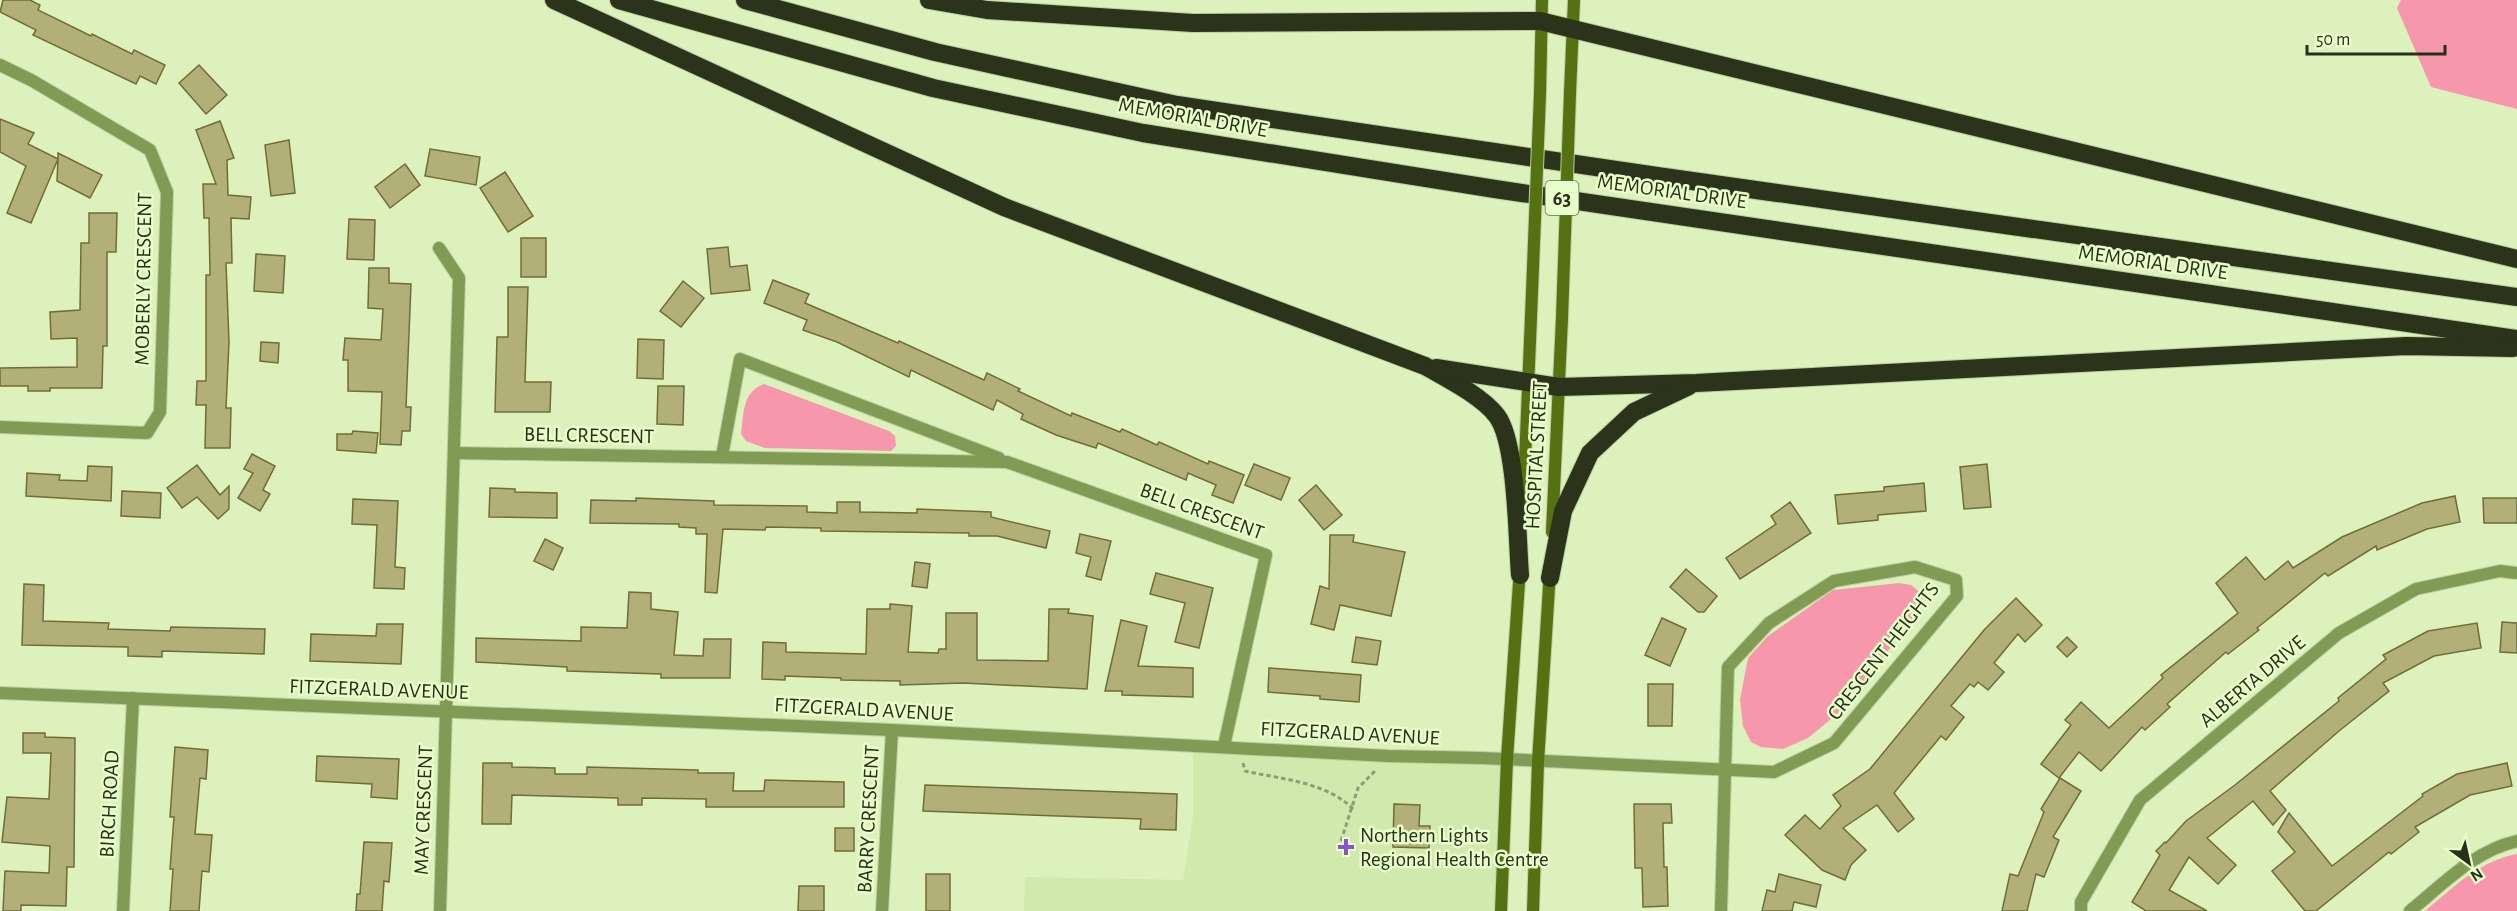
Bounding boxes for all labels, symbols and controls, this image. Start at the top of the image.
scale bar [2307,18,2445,56]
text: 50 m [2316,31,2350,49]
street label: MEMORIAL DRIVE [1117,94,1269,141]
street label: MEMORIAL DRIVE [1596,171,1748,212]
road number: 63 [1546,181,1578,215]
street label: MOBERLY CRESCENT [131,192,156,366]
street label: MEMORIAL DRIVE [2077,242,2229,283]
street label: HOSPITAL STREET [1522,380,1551,530]
street label: BELL CRESCENT [524,424,654,447]
street label: BELL CRESCENT [1137,479,1267,544]
street label: CRESCENT HEIGHTS [1823,579,1943,724]
street label: ALBERTA DRIVE [2196,631,2309,731]
street label: FITZGERALD AVENUE [289,676,469,703]
street label: FITZGERALD AVENUE [774,694,954,725]
street label: FITZGERALD AVENUE [1260,718,1440,749]
street label: BARRY CRESCENT [854,744,883,894]
street label: MAY CRESCENT [411,745,436,875]
street label: BIRCH ROAD [96,750,123,858]
place label: Northern Lights Regional Health Centre [1360,825,1549,870]
north arrow [2439,833,2499,893]
marker: Northern Lights Regional Health Centre [1337,838,1355,856]
text: N [2468,865,2486,884]

